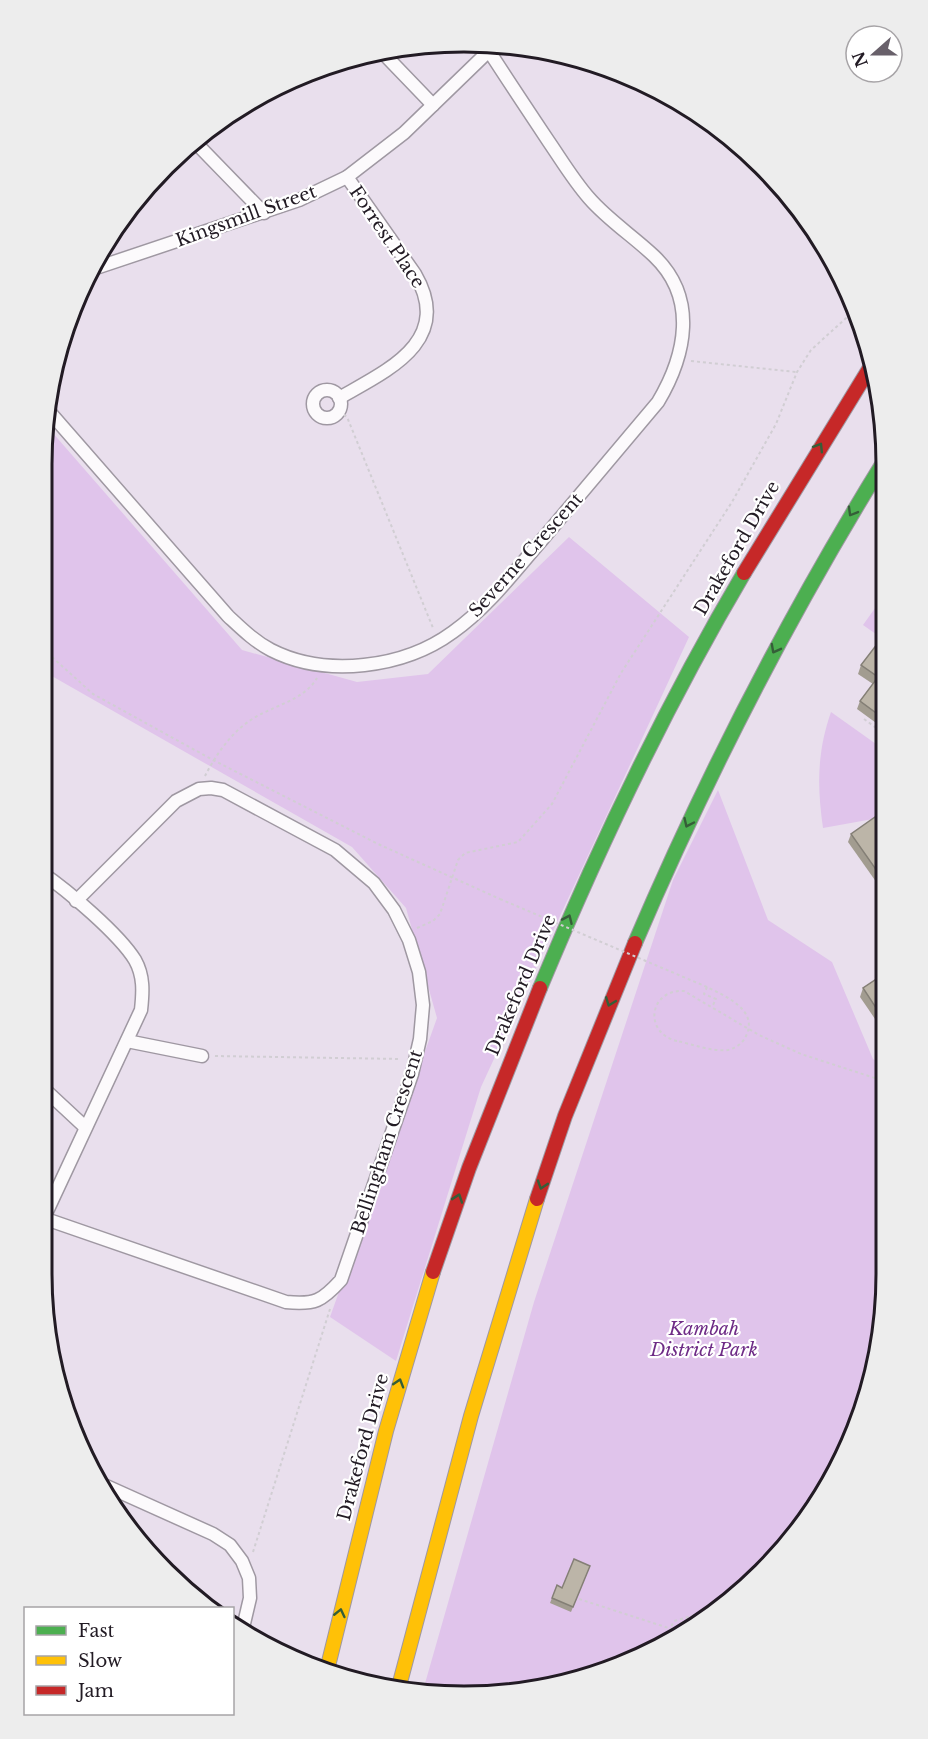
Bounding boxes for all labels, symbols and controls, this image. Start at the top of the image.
north arrow [844,24,904,84]
text: N [848,49,872,70]
street label: Kingsmill Street [173,180,319,252]
street label: Forrest Place [345,182,429,292]
one-way arrow [812,443,824,453]
street label: Drakeford Drive [690,477,784,619]
street label: Severne Crescent [464,488,588,622]
one-way arrow [848,506,859,516]
one-way arrow [771,643,782,653]
one-way arrow [683,817,695,828]
street label: Drakeford Drive [481,911,561,1059]
one-way arrow [561,914,573,925]
one-way arrow [605,996,618,1007]
street label: Bellingham Crescent [347,1047,427,1237]
one-way arrow [536,1179,549,1190]
one-way arrow [450,1193,463,1204]
park label: Kambah District Park [649,1318,758,1361]
street label: Drakeford Drive [333,1371,393,1523]
one-way arrow [392,1378,404,1389]
legend [24,1607,234,1715]
one-way arrow [333,1608,346,1618]
text: Fast [78,1620,115,1642]
text: Slow [78,1650,123,1672]
text: Jam [76,1680,114,1702]

